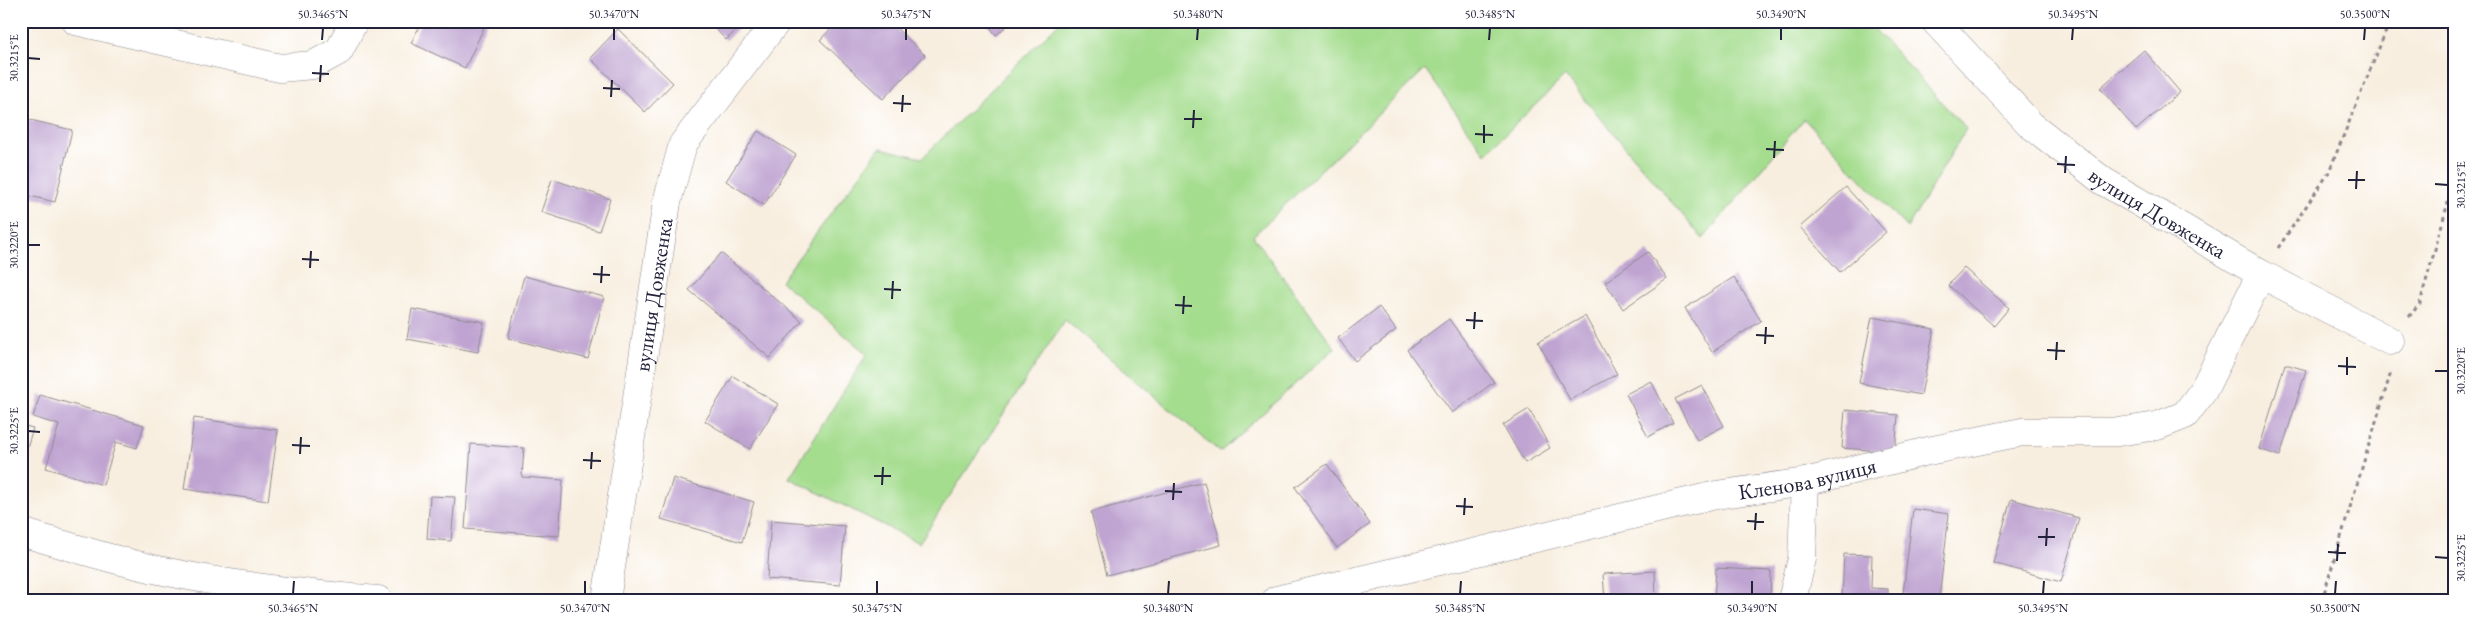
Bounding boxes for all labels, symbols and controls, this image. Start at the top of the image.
text: 50.3465°N [298,6,349,22]
text: 50.3470°N [589,6,640,22]
text: 50.3475°N [881,6,932,22]
text: 50.3480°N [1173,6,1224,22]
text: 50.3485°N [1465,6,1516,22]
text: 50.3490°N [1756,6,1807,22]
text: 50.3495°N [2048,6,2099,22]
text: 50.3500°N [2340,6,2391,22]
text: 30.3215°E [6,34,22,82]
street label: вулиця Довженка [2083,161,2232,265]
text: 30.3215°E [2453,161,2469,209]
street label: вулиця Довженка [627,215,679,373]
text: 30.3220°E [6,221,22,269]
text: 30.3220°E [2453,347,2469,395]
text: 30.3225°E [6,407,22,455]
street label: Кленова вулиця [1736,450,1879,506]
text: 30.3225°E [2453,534,2469,582]
text: 50.3465°N [268,600,319,616]
text: 50.3470°N [560,600,611,616]
text: 50.3475°N [852,600,903,616]
text: 50.3480°N [1143,600,1194,616]
text: 50.3485°N [1435,600,1486,616]
text: 50.3490°N [1727,600,1778,616]
text: 50.3495°N [2018,600,2069,616]
text: 50.3500°N [2310,600,2361,616]

